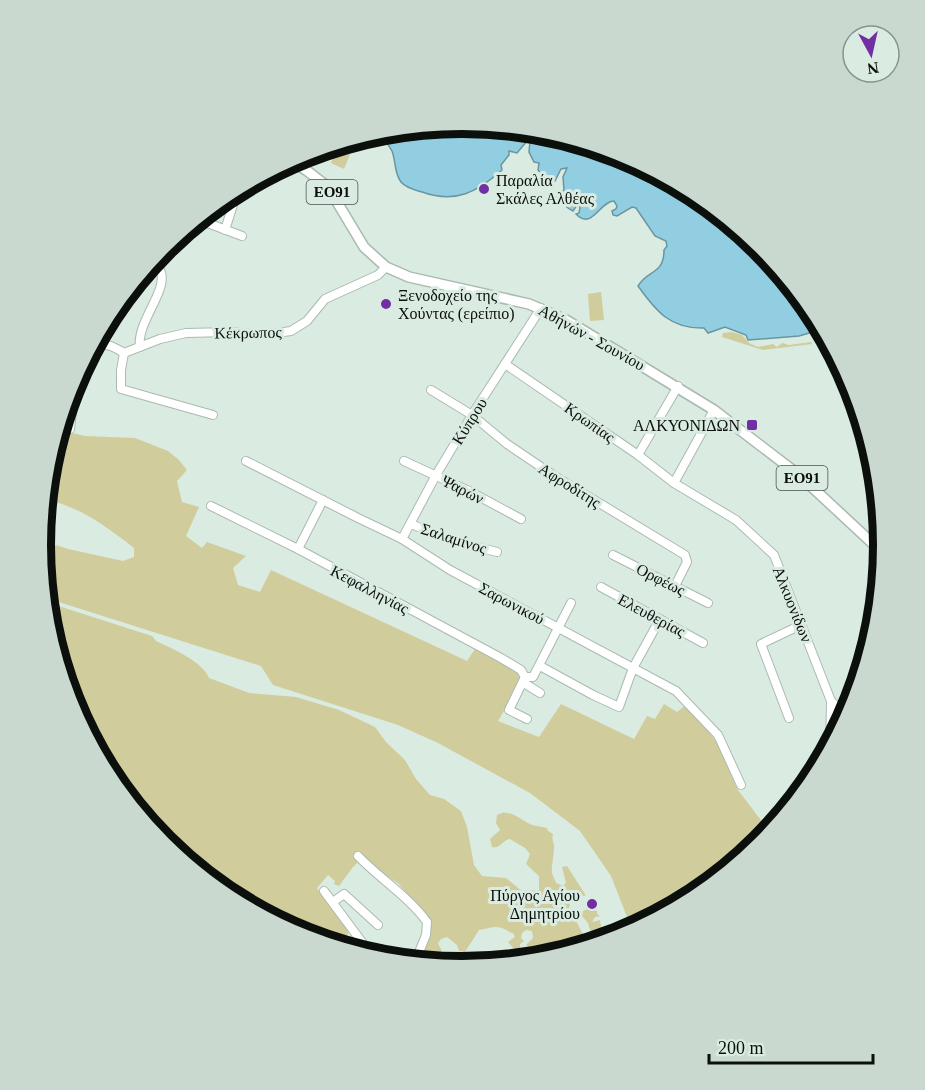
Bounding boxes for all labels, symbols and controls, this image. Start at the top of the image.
north arrow [841,24,901,84]
text: N [866,59,880,78]
place label: Παραλία Σκάλες Αλθέας [496,172,595,207]
road number: ΕΟ91 [306,180,358,204]
marker: Παραλία Σκάλες Αλθέας [477,182,491,196]
place label: Ξενοδοχείο της Χούντας (ερείπιο) [398,287,515,323]
marker: Ξενοδοχείο της Χούντας (ερείπιο) [379,297,393,311]
street label: Αθήνών - Σουνίου [535,301,648,375]
street label: Κέκρωπος [214,323,282,343]
street label: Κύπρου [449,395,491,448]
street label: Κρωπίας [561,399,619,447]
place label: ΑΛΚΥΟΝΙΔΩΝ [633,417,740,434]
marker: ΑΛΚΥΟΝΙΔΩΝ [745,418,759,432]
street label: Αφροδίτης [535,460,604,512]
road number: ΕΟ91 [776,466,828,490]
street label: Ψαρών [438,472,487,508]
street label: Σαλαμίνος [418,520,490,558]
street label: Ορφέως [633,560,689,600]
street label: Κεφαλληνίας [327,562,412,618]
street label: Αλκυονίδων [770,564,815,644]
street label: Σαρωνικού [476,579,547,629]
street label: Ελευθερίας [615,591,689,641]
place label: Πύργος Αγίου Δημητρίου [490,887,580,923]
marker: Πύργος Αγίου Δημητρίου [585,897,599,911]
scale bar [709,1027,872,1065]
text: 200 m [718,1038,764,1058]

